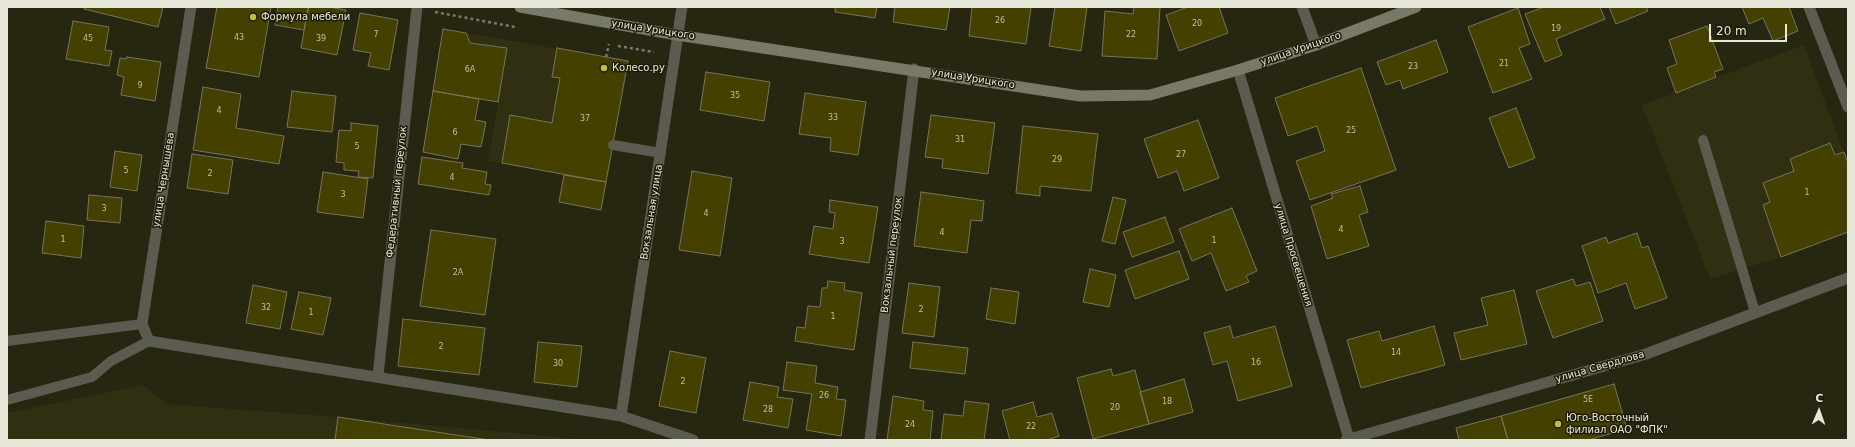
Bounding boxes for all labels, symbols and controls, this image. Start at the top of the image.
place label: Формула мебели [261,11,350,23]
marker: Формула мебели [248,12,258,22]
house number: 26 [995,16,1005,26]
scale bar [1711,16,1789,42]
street label: улица Урицкого [610,17,696,43]
house number: 20 [1192,19,1202,29]
house number: 19 [1551,24,1561,34]
text: 20 m [1716,24,1747,38]
house number: 7 [373,30,379,40]
house number: 22 [1126,30,1136,40]
street label: улица Урицкого [1259,30,1343,68]
house number: 43 [234,33,244,43]
house number: 45 [83,34,93,44]
house number: 39 [316,34,326,44]
house number: 21 [1499,59,1509,69]
place label: Колесо.ру [612,62,665,74]
house number: 23 [1408,62,1418,72]
marker: Колесо.ру [599,63,609,73]
house number: 6А [465,65,475,75]
street label: улица Урицкого [930,66,1016,92]
house number: 9 [137,81,143,91]
house number: 35 [730,91,740,101]
house number: 4 [216,106,222,116]
house number: 33 [828,113,838,123]
house number: 37 [580,114,590,124]
street label: Федеративный переулок [384,126,410,258]
house number: 25 [1346,126,1356,136]
house number: 6 [452,128,458,138]
street label: улица Чернышёва [151,132,177,228]
house number: 31 [955,135,965,145]
house number: 5 [354,142,360,152]
house number: 27 [1176,150,1186,160]
house number: 29 [1052,155,1062,165]
street label: Вокзальная улица [639,163,665,261]
house number: 5 [123,166,129,176]
house number: 2 [207,169,213,179]
house number: 4 [449,173,455,183]
house number: 1 [1804,188,1810,198]
house number: 3 [340,190,346,200]
street label: Вокзальный переулок [879,196,905,314]
street label: улица Просвещения [1272,202,1314,308]
house number: 3 [101,204,107,214]
house number: 4 [703,209,709,219]
house number: 4 [1338,225,1344,235]
house number: 4 [939,228,945,238]
house number: 1 [60,235,66,245]
house number: 1 [1211,236,1217,246]
house number: 3 [839,237,845,247]
house number: 2А [453,268,463,278]
house number: 32 [261,303,271,313]
house number: 2 [918,305,924,315]
house number: 1 [308,308,314,318]
house number: 1 [830,312,836,322]
house number: 2 [438,342,444,352]
house number: 14 [1391,348,1401,358]
street label: улица Свердлова [1554,349,1646,385]
house number: 16 [1251,358,1261,368]
house number: 30 [553,359,563,369]
house number: 2 [680,377,686,387]
house number: 26 [819,391,829,401]
north arrow [1799,391,1839,431]
text: С [1815,392,1824,405]
house number: 5Е [1583,395,1593,405]
house number: 18 [1162,397,1172,407]
house number: 20 [1110,403,1120,413]
house number: 28 [763,405,773,415]
place label: Юго-Восточный филиал ОАО "ФПК" [1566,412,1668,436]
marker: Юго-Восточный филиал ОАО "ФПК" [1553,419,1563,429]
house number: 24 [905,420,915,430]
house number: 22 [1026,422,1036,432]

